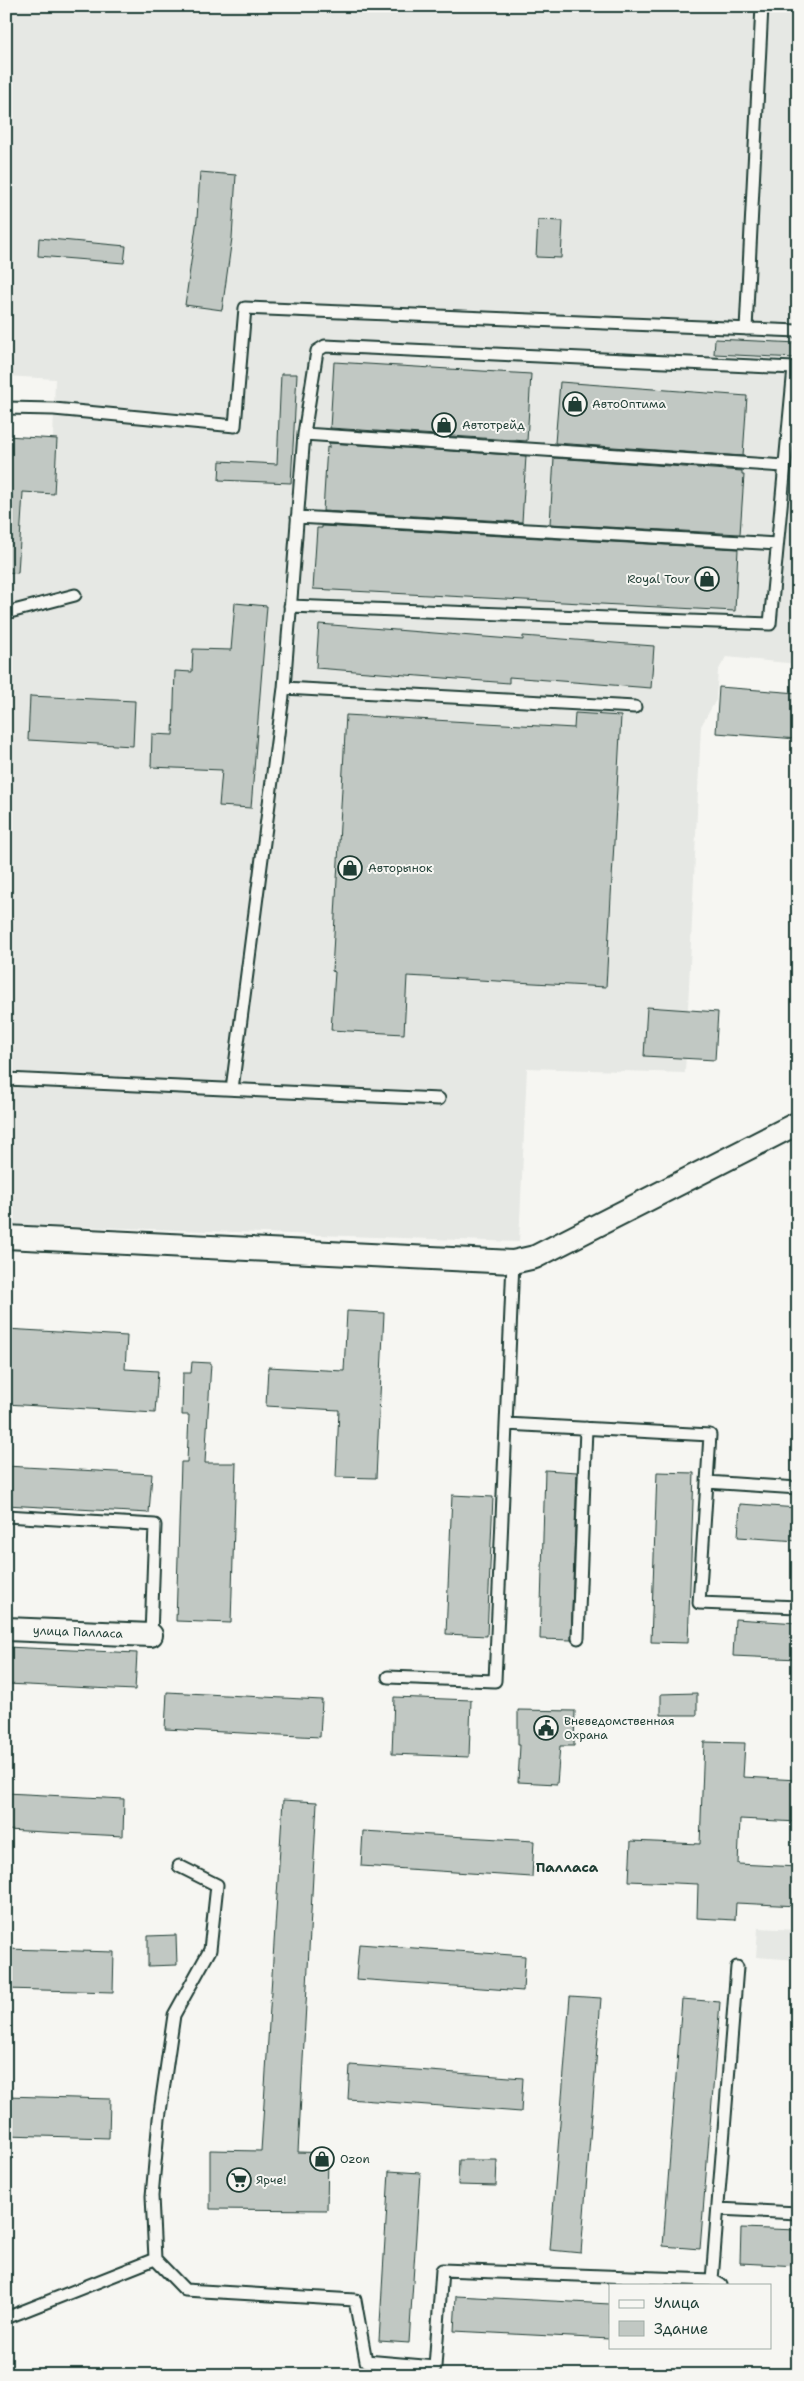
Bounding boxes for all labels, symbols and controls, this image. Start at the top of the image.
shop icon: АвтоОптима [562,391,588,417]
place label: АвтоОптима [592,396,667,412]
shop icon: Автотрейд [431,412,457,438]
place label: Автотрейд [462,417,525,433]
shop icon: Royal Tour [694,566,720,592]
place label: Royal Tour [627,571,690,587]
shop icon: Авторынок [337,855,363,881]
place label: Авторынок [368,860,433,876]
street label: улица Палласа [33,1622,124,1642]
place label: Вневедомственная Охрана [564,1713,675,1743]
public building icon: Вневедомственная Охрана [533,1715,559,1741]
district label: Палласа [536,1858,599,1876]
shop icon: Ozon [309,2146,335,2172]
place label: Ozon [340,2151,370,2167]
supermarket icon: Ярче! [226,2167,252,2193]
place label: Ярче! [256,2172,286,2188]
legend [609,2284,772,2348]
text: Улица [654,2293,700,2313]
text: Здание [654,2319,708,2339]

